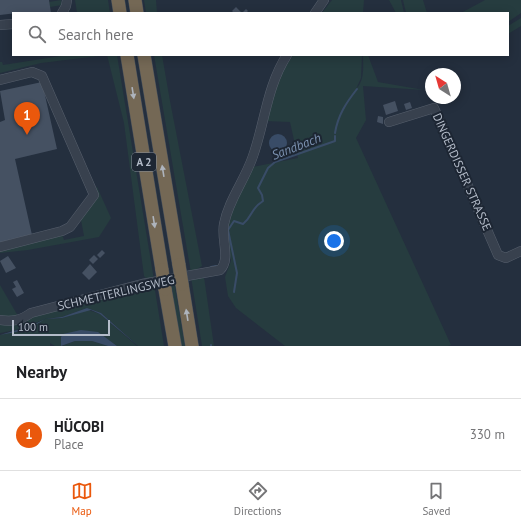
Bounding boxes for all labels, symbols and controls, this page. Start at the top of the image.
search box [12,12,509,56]
icon: search [26,23,48,45]
text: Search here [58,25,134,44]
north arrow [425,68,461,104]
one-way arrow [130,87,136,100]
pin: 1 [14,102,40,135]
street label: DINGERDISSER STRASSE [430,111,495,233]
water label: Sandbach [269,129,323,164]
road number: A 2 [132,153,156,171]
one-way arrow [160,165,166,177]
one-way arrow [151,216,157,228]
your location [324,231,344,251]
street label: SCHMETTERLINGSWEG [56,272,176,313]
one-way arrow [184,309,190,321]
scale bar [12,318,110,337]
text: 100 m [18,320,48,334]
text: Nearby [16,361,67,383]
text: HÜCOBI [54,417,104,436]
text: 1 [25,426,33,443]
text: 330 m [470,426,505,443]
text: Place [54,436,84,453]
tab: Map [71,480,93,518]
tab: Directions [234,480,281,518]
tab: Saved [422,480,450,518]

